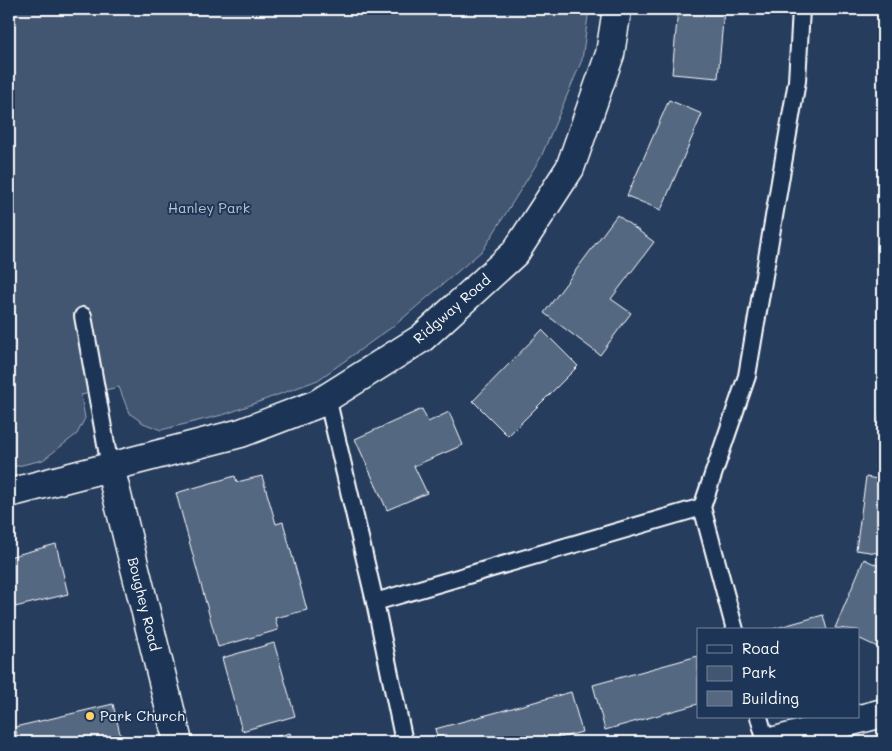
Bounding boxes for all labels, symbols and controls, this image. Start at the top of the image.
park label: Hanley Park [168,198,250,217]
street label: Ridgway Road [409,270,494,347]
street label: Boughey Road [124,555,165,653]
legend [697,628,860,718]
text: Road [742,638,779,658]
text: Park [742,662,776,682]
text: Building [742,688,799,708]
place label: Park Church [100,706,185,725]
marker: Park Church [84,710,96,722]

